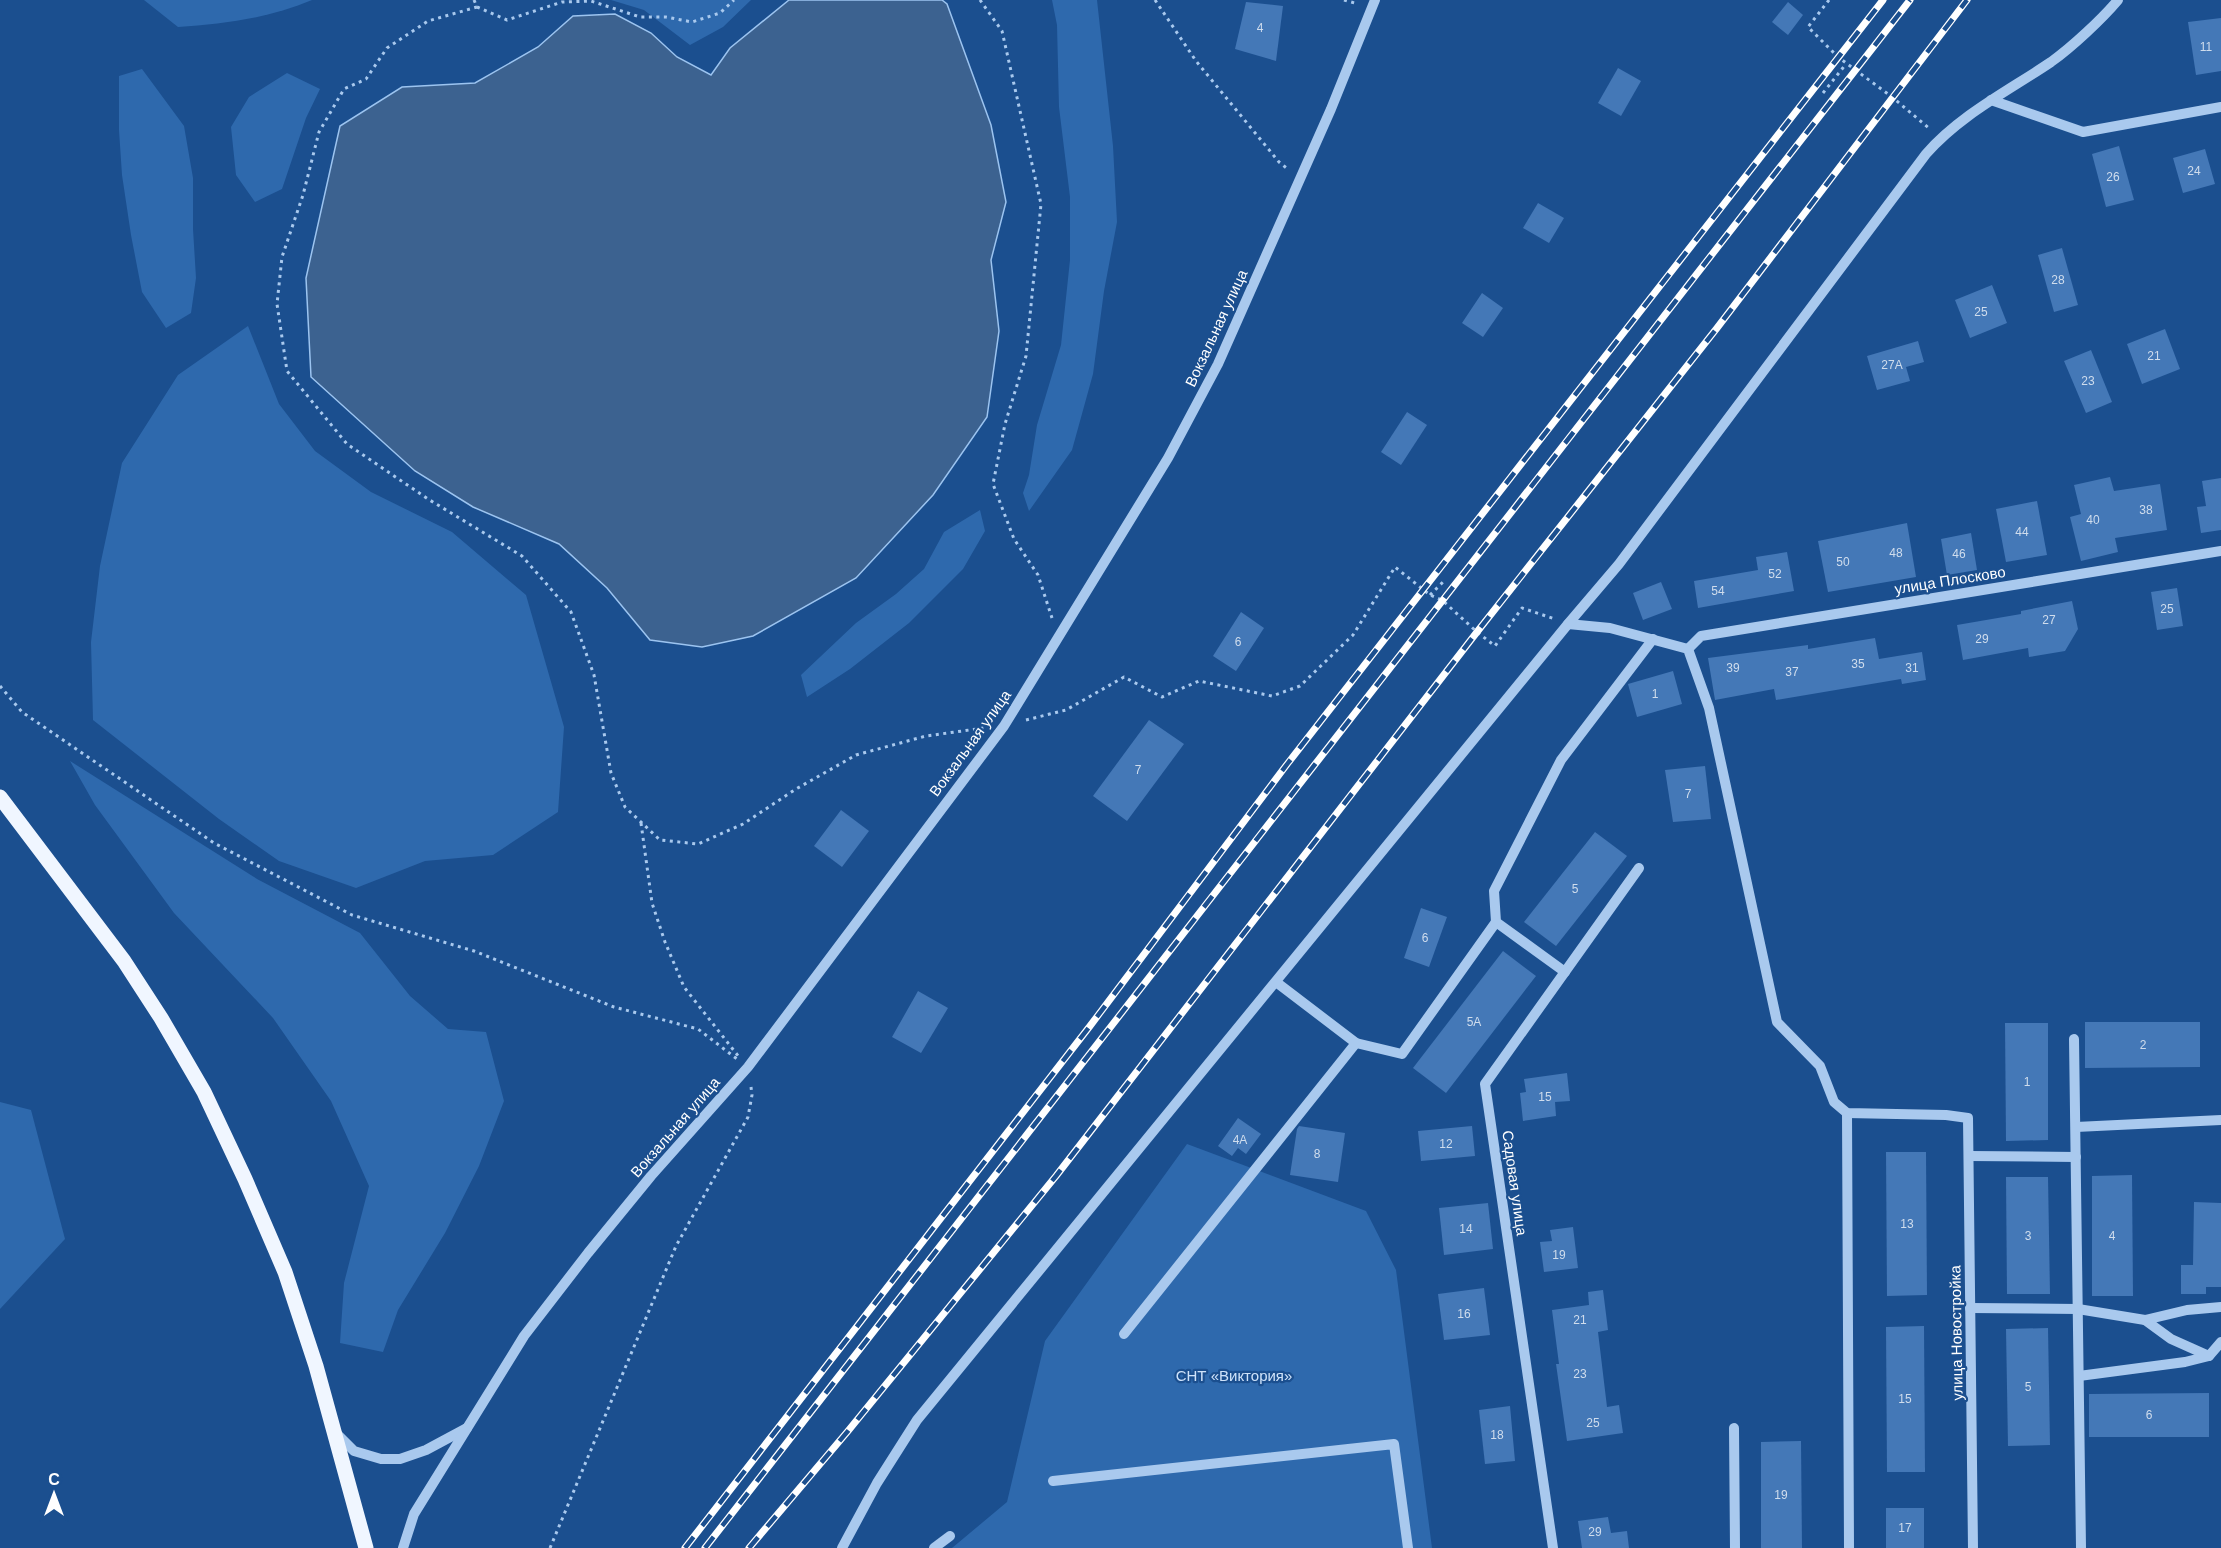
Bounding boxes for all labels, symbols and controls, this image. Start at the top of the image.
house number: 4 [1257,21,1264,35]
house number: 11 [2200,40,2213,54]
house number: 24 [2187,164,2201,178]
house number: 26 [2106,170,2120,184]
street label: Вокзальная улица [1181,266,1251,389]
house number: 28 [2051,273,2065,287]
house number: 25 [1974,305,1988,319]
house number: 21 [2147,349,2161,363]
house number: 27А [1881,358,1903,372]
house number: 23 [2081,374,2095,388]
house number: 38 [2139,503,2153,517]
house number: 40 [2086,513,2100,527]
house number: 44 [2015,525,2029,539]
house number: 48 [1889,546,1903,560]
house number: 46 [1952,547,1966,561]
house number: 50 [1836,555,1850,569]
street label: улица Плосково [1893,563,2007,597]
house number: 52 [1768,567,1782,581]
house number: 54 [1711,584,1725,598]
house number: 25 [2160,602,2174,616]
house number: 27 [2042,613,2056,627]
house number: 29 [1975,632,1989,646]
house number: 6 [1235,635,1242,649]
house number: 35 [1851,657,1865,671]
house number: 39 [1726,661,1740,675]
house number: 31 [1905,661,1919,675]
house number: 37 [1785,665,1799,679]
street label: Вокзальная улица [926,686,1015,799]
house number: 1 [1652,687,1659,701]
house number: 7 [1135,763,1142,777]
house number: 7 [1685,787,1692,801]
house number: 5 [1572,882,1579,896]
house number: 6 [1422,931,1429,945]
house number: 5А [1467,1015,1481,1029]
house number: 2 [2140,1038,2147,1052]
street label: Вокзальная улица [627,1073,724,1181]
house number: 1 [2024,1075,2031,1089]
house number: 15 [1538,1090,1552,1104]
street label: Садовая улица [1499,1129,1531,1237]
house number: 4А [1233,1133,1247,1147]
house number: 12 [1439,1137,1453,1151]
house number: 8 [1314,1147,1321,1161]
house number: 13 [1900,1217,1914,1231]
house number: 14 [1459,1222,1473,1236]
house number: 3 [2025,1229,2032,1243]
house number: 4 [2109,1229,2116,1243]
house number: 19 [1552,1248,1566,1262]
street label: улица Новостройка [1946,1265,1966,1401]
house number: 16 [1457,1307,1471,1321]
house number: 21 [1573,1313,1587,1327]
park label: СНТ «Виктория» [1176,1367,1292,1384]
house number: 23 [1573,1367,1587,1381]
house number: 5 [2025,1380,2032,1394]
house number: 15 [1898,1392,1912,1406]
house number: 6 [2146,1408,2153,1422]
house number: 25 [1586,1416,1600,1430]
house number: 18 [1490,1428,1504,1442]
north arrow [24,1464,84,1524]
text: С [48,1471,60,1488]
house number: 19 [1774,1488,1788,1502]
house number: 17 [1898,1521,1912,1535]
house number: 29 [1588,1525,1602,1539]

